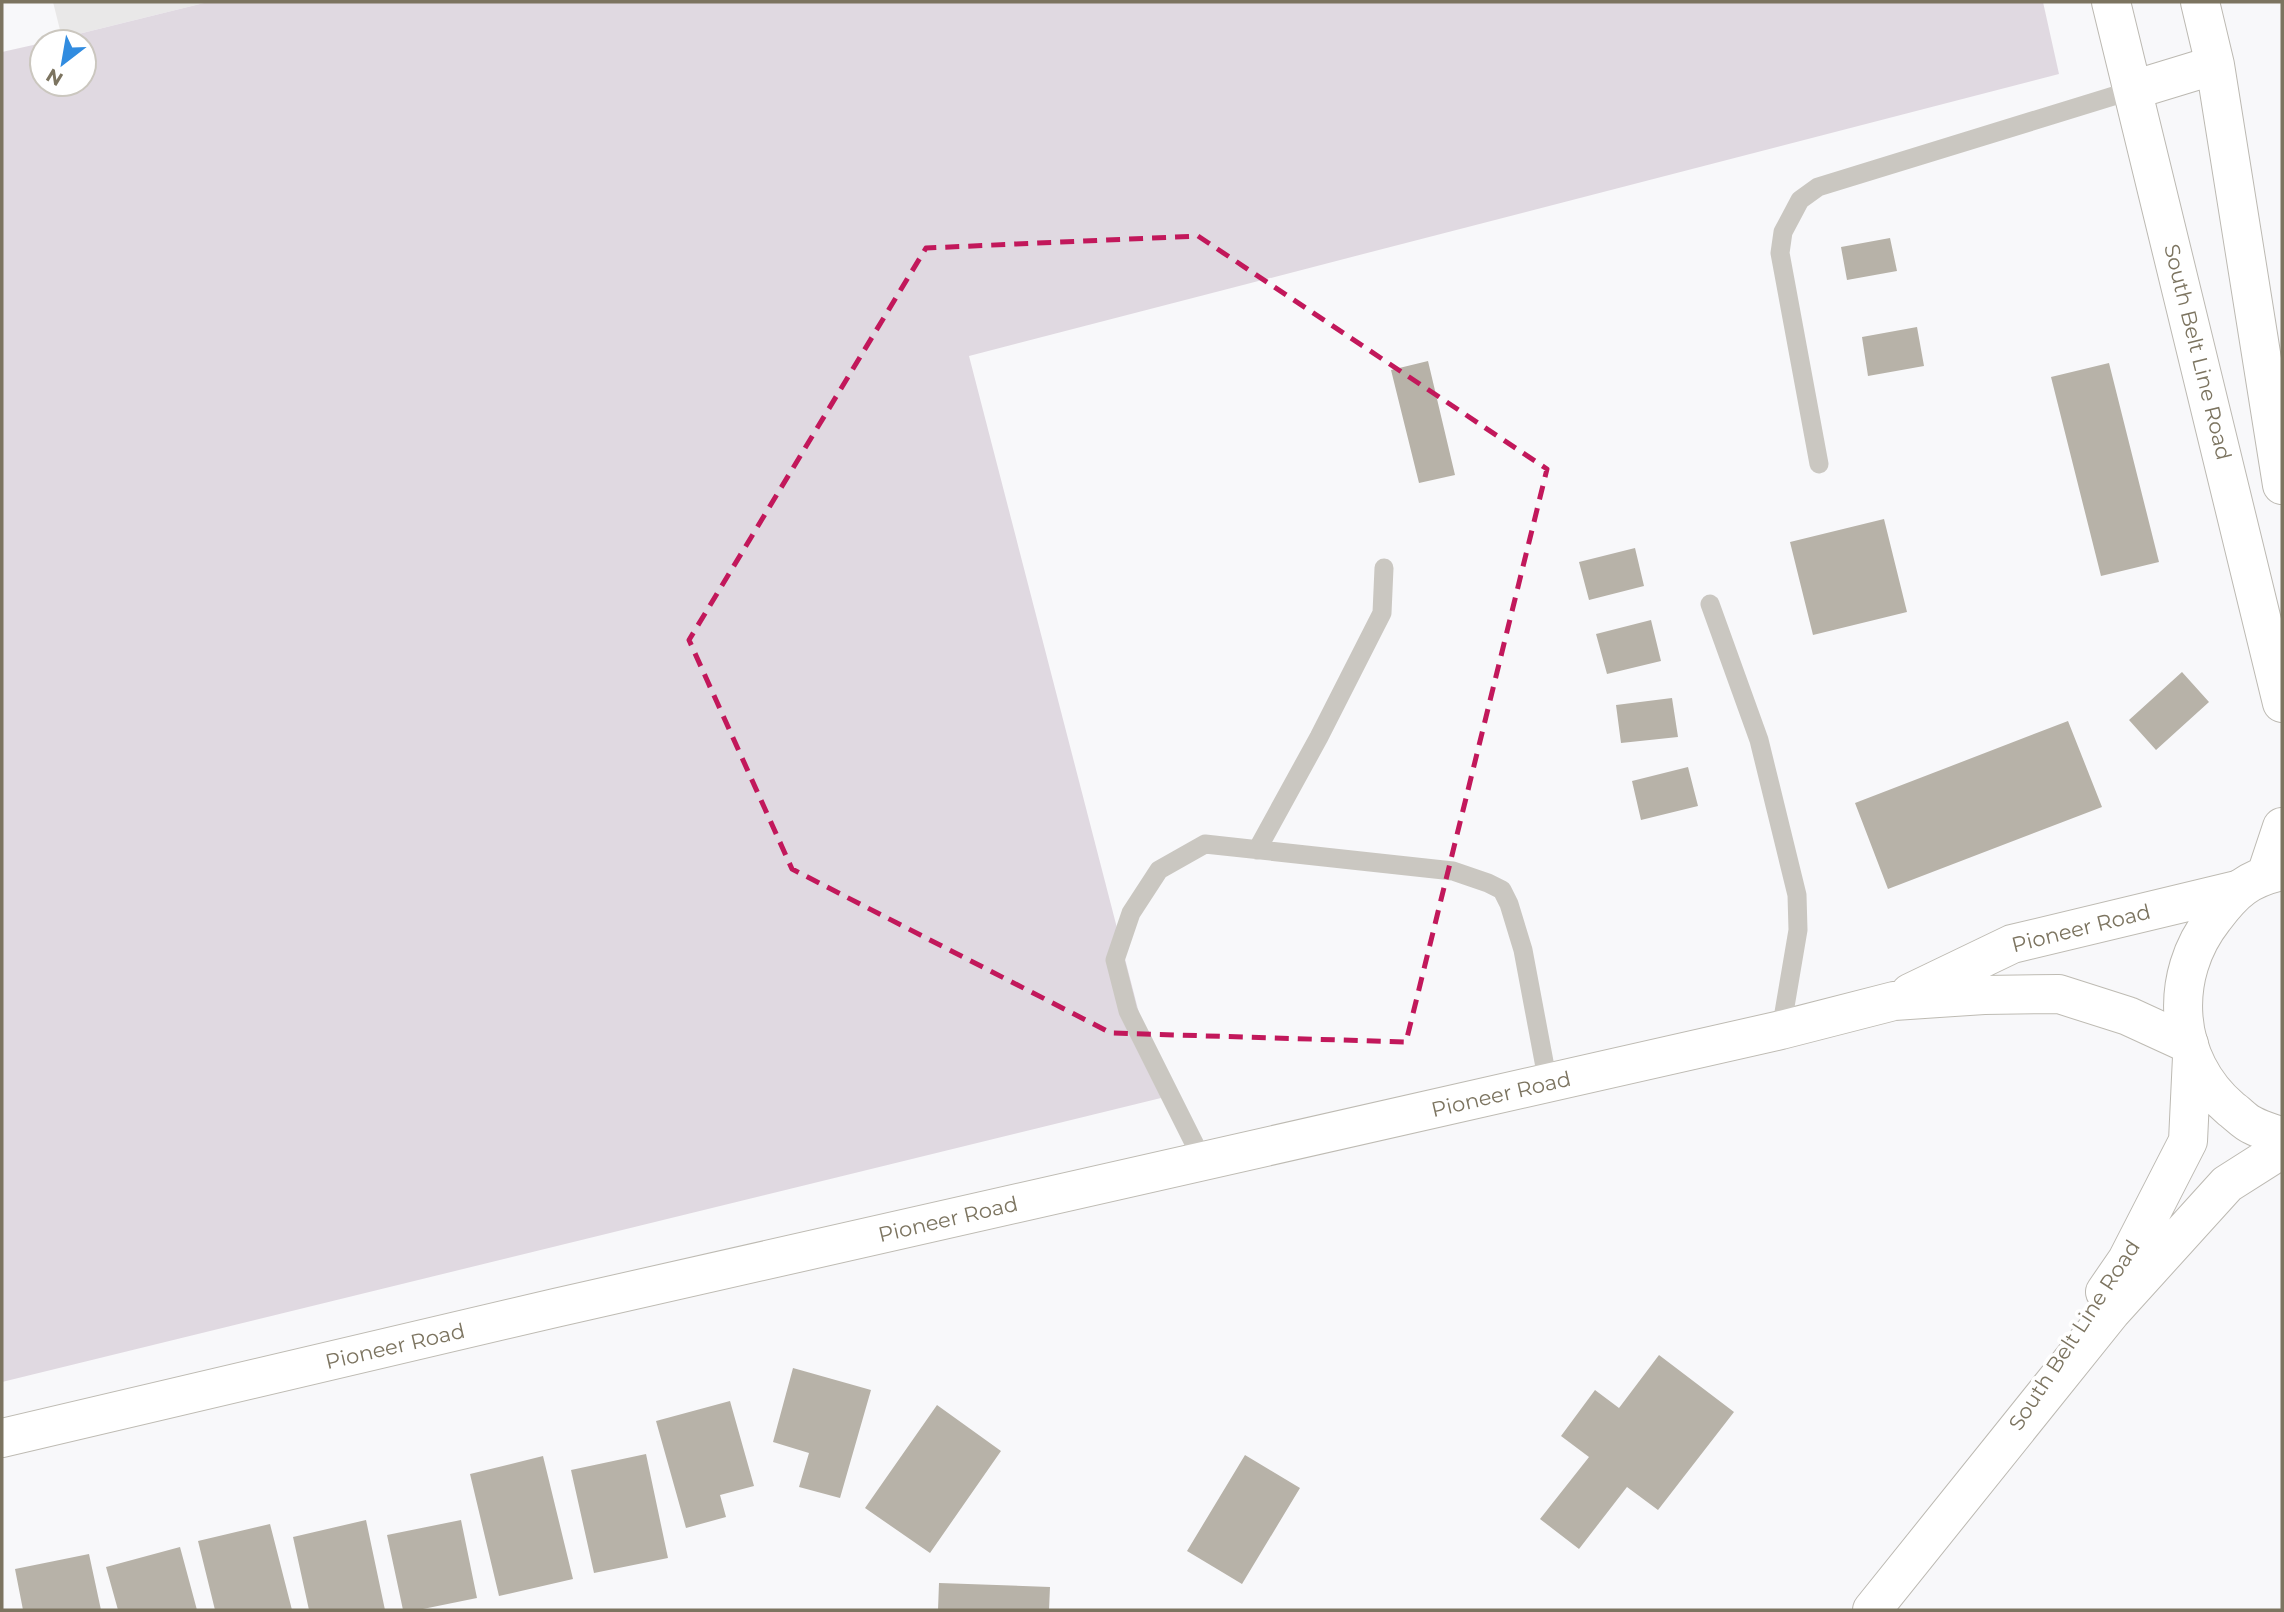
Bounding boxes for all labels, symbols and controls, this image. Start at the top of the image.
north arrow [28,28,98,98]
text: N [42,63,67,91]
street label: South Belt Line Road [2159,241,2237,463]
street label: Pioneer Road [2009,899,2153,957]
street label: Pioneer Road [1429,1066,1573,1122]
street label: Pioneer Road [876,1191,1020,1247]
street label: South Belt Line Road [2003,1235,2145,1435]
street label: Pioneer Road [323,1318,467,1374]

